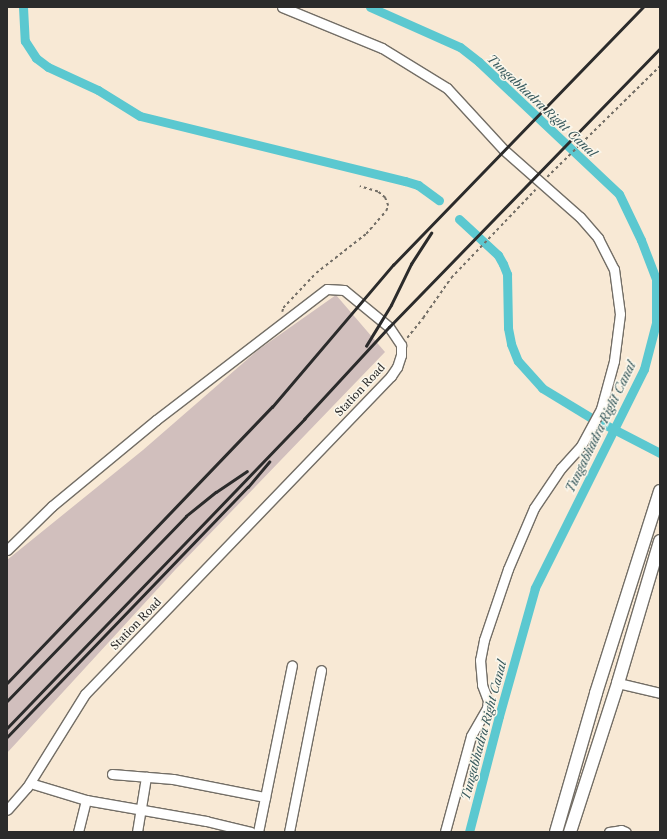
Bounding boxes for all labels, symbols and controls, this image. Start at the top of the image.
water label: Tungabhadra Right Canal [484,52,600,160]
water label: Tungabhadra Right Canal [563,359,639,495]
street label: Station Road [332,361,388,419]
street label: Station Road [108,595,164,653]
water label: Tungabhadra Right Canal [458,659,510,801]

